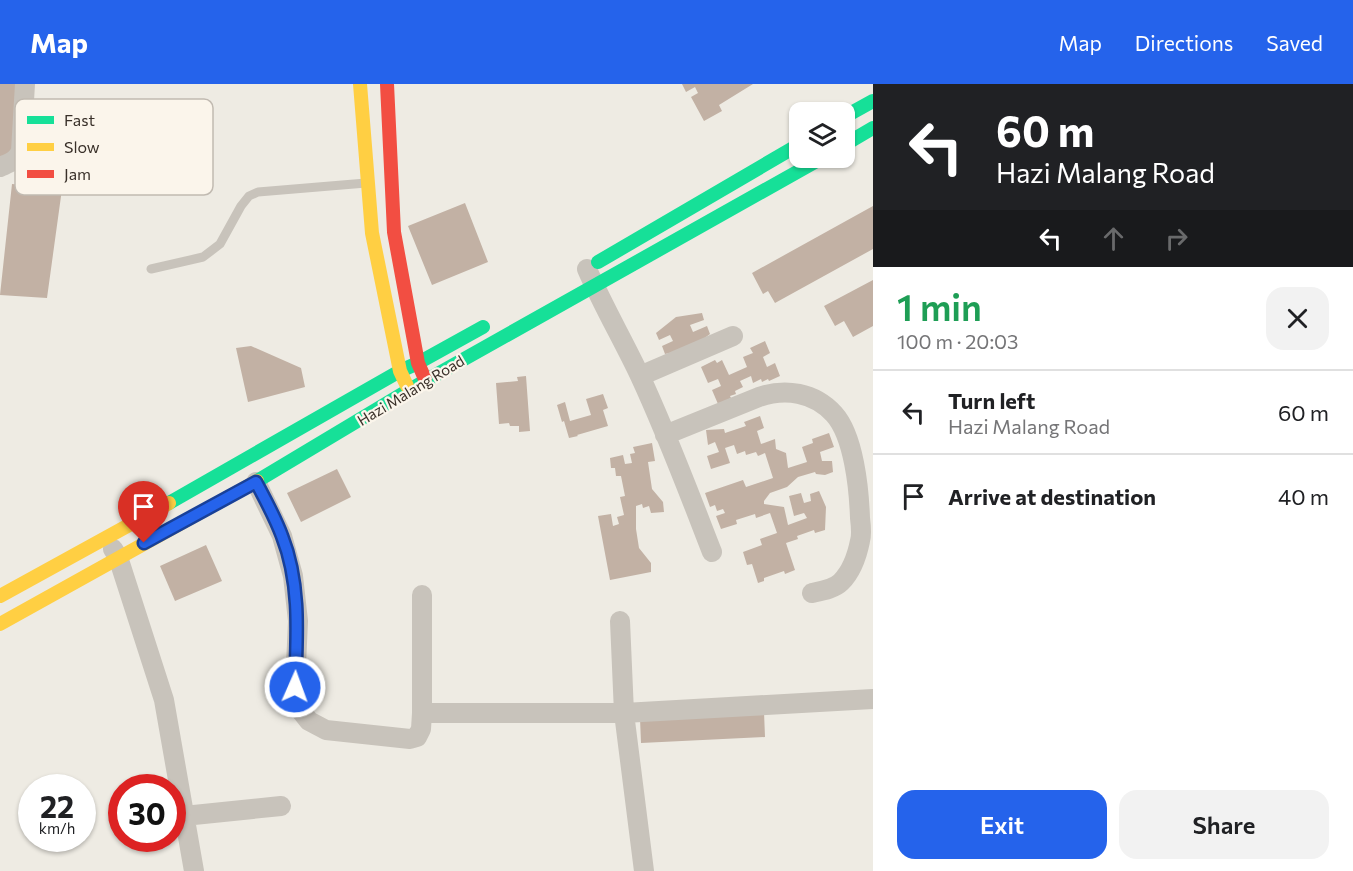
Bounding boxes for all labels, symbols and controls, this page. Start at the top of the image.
text: Map [30,25,88,59]
text: Map [1059,30,1102,55]
text: Directions [1135,30,1233,55]
text: Saved [1266,30,1323,55]
legend [15,99,213,195]
map controls [789,102,855,168]
button: layers [789,102,855,168]
text: 60 m [996,104,1095,156]
icon: left [897,108,975,186]
text: Fast [64,110,95,129]
text: Slow [64,137,100,156]
text: Hazi Malang Road [996,156,1215,189]
text: Jam [64,164,91,183]
icon: left [1034,222,1067,255]
icon: ahead [1097,222,1130,255]
icon: right [1160,222,1193,255]
text: 1 min [897,284,982,328]
button: close [1266,287,1329,350]
text: 100 m · 20:03 [897,329,1019,353]
street label: Hazi Malang Road [354,351,467,429]
text: Turn left [948,387,1035,414]
icon: left [897,396,930,429]
text: 60 m [1278,399,1329,426]
text: Hazi Malang Road [948,414,1110,438]
icon: arrive [897,480,930,513]
pin [118,481,169,543]
text: Arrive at destination [948,483,1156,510]
text: 40 m [1278,483,1329,510]
icon: arrive [127,490,160,523]
position arrow [263,655,327,719]
speed limit sign: 30 [108,774,186,852]
text: 22 [40,787,74,824]
button: Exit [897,790,1107,859]
button: Share [1119,790,1329,859]
text: km/h [39,819,75,837]

